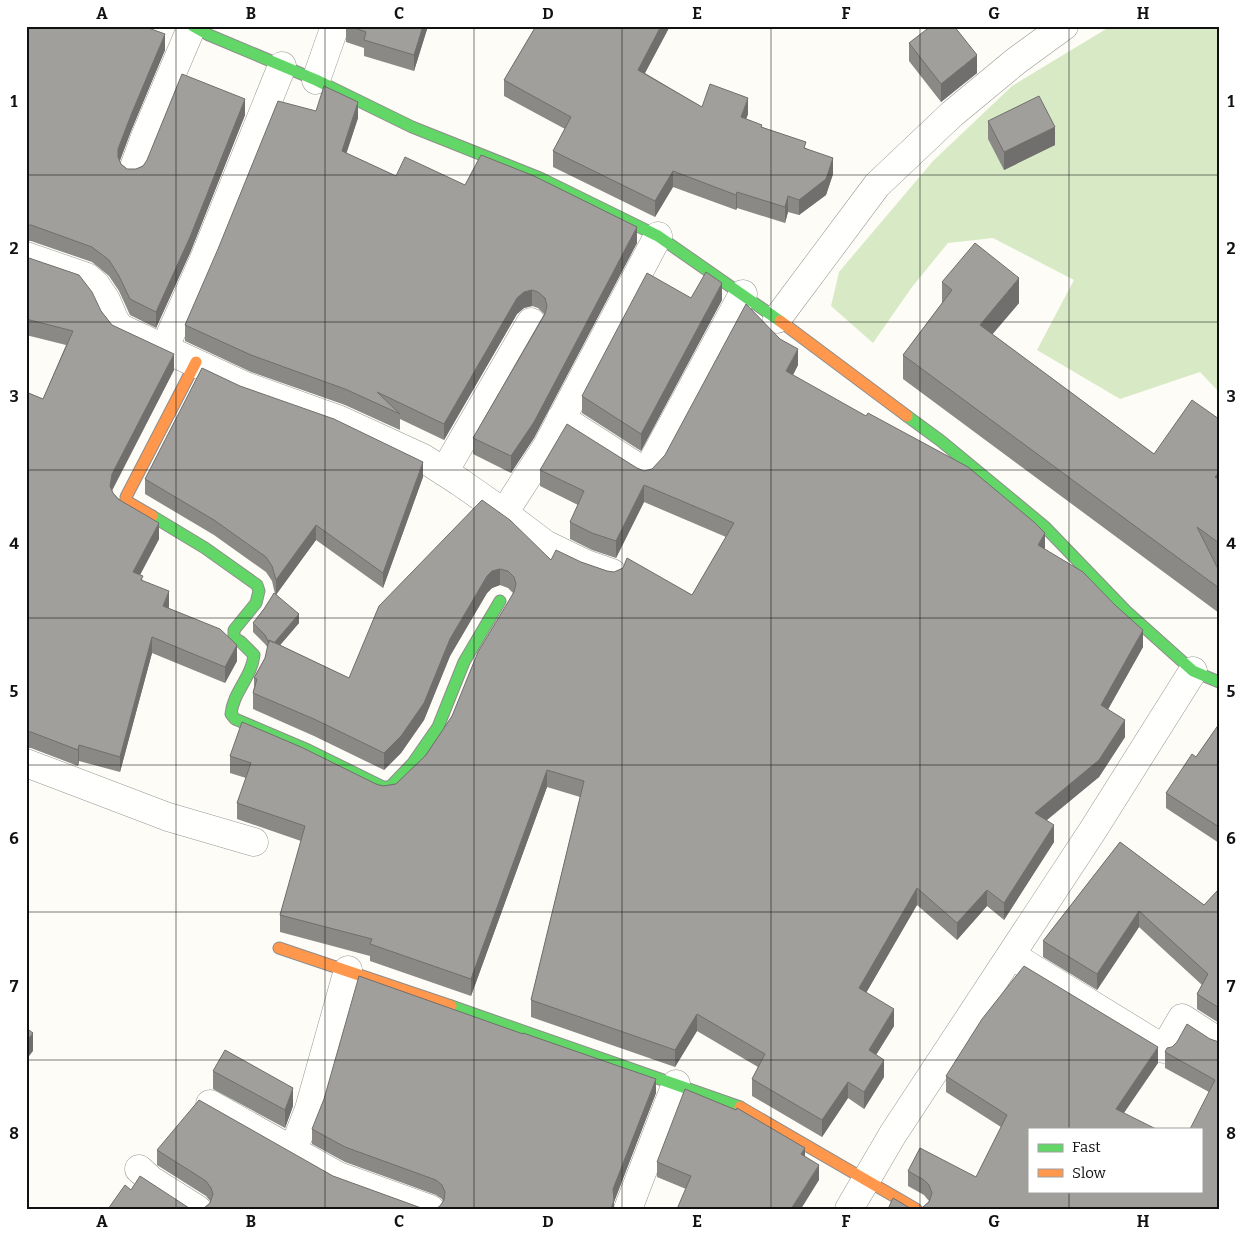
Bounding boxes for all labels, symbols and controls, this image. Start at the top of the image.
text: A [96,4,108,23]
text: B [246,4,256,23]
text: C [394,4,404,23]
text: D [542,4,554,23]
text: E [692,4,702,23]
text: F [842,4,851,23]
text: G [988,4,1000,23]
text: H [1137,4,1150,23]
text: 1 [11,92,18,111]
text: 1 [1228,92,1235,111]
text: 2 [9,239,19,258]
text: 2 [1226,239,1236,258]
text: 3 [9,387,19,406]
text: 3 [1226,387,1236,406]
text: 4 [9,534,19,553]
text: 4 [1226,534,1236,553]
text: 5 [10,682,19,701]
text: 5 [1227,682,1236,701]
text: 6 [9,829,19,848]
text: 6 [1226,829,1236,848]
text: 7 [10,977,19,996]
text: 7 [1227,977,1236,996]
text: 8 [9,1124,19,1143]
text: 8 [1226,1124,1236,1143]
legend [1028,1128,1202,1192]
text: Fast [1072,1138,1101,1156]
text: Slow [1072,1164,1107,1182]
text: A [96,1212,108,1231]
text: B [246,1212,256,1231]
text: C [394,1212,404,1231]
text: D [542,1212,554,1231]
text: E [692,1212,702,1231]
text: F [842,1212,851,1231]
text: G [988,1212,1000,1231]
text: H [1137,1212,1150,1231]

